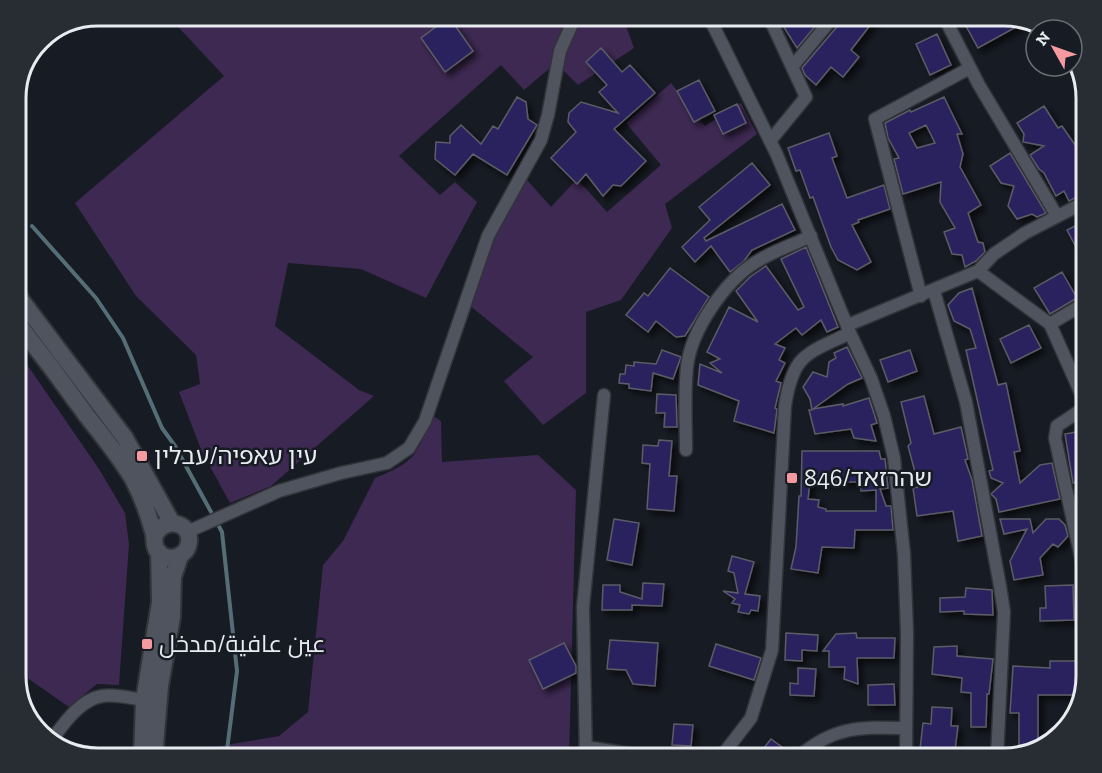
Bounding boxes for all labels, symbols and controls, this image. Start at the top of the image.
north arrow [1024,18,1084,78]
text: N [1032,28,1054,49]
place label: עין עאפיה/עבלין [154,441,317,470]
marker: עין עאפיה/עבלין [135,449,149,463]
place label: 846/שהרזאד [804,463,932,492]
marker: 846/שהרזאד [785,471,799,485]
place label: عين عافية/مدخل [159,629,326,658]
marker: عين عافية/مدخل [140,637,154,651]

